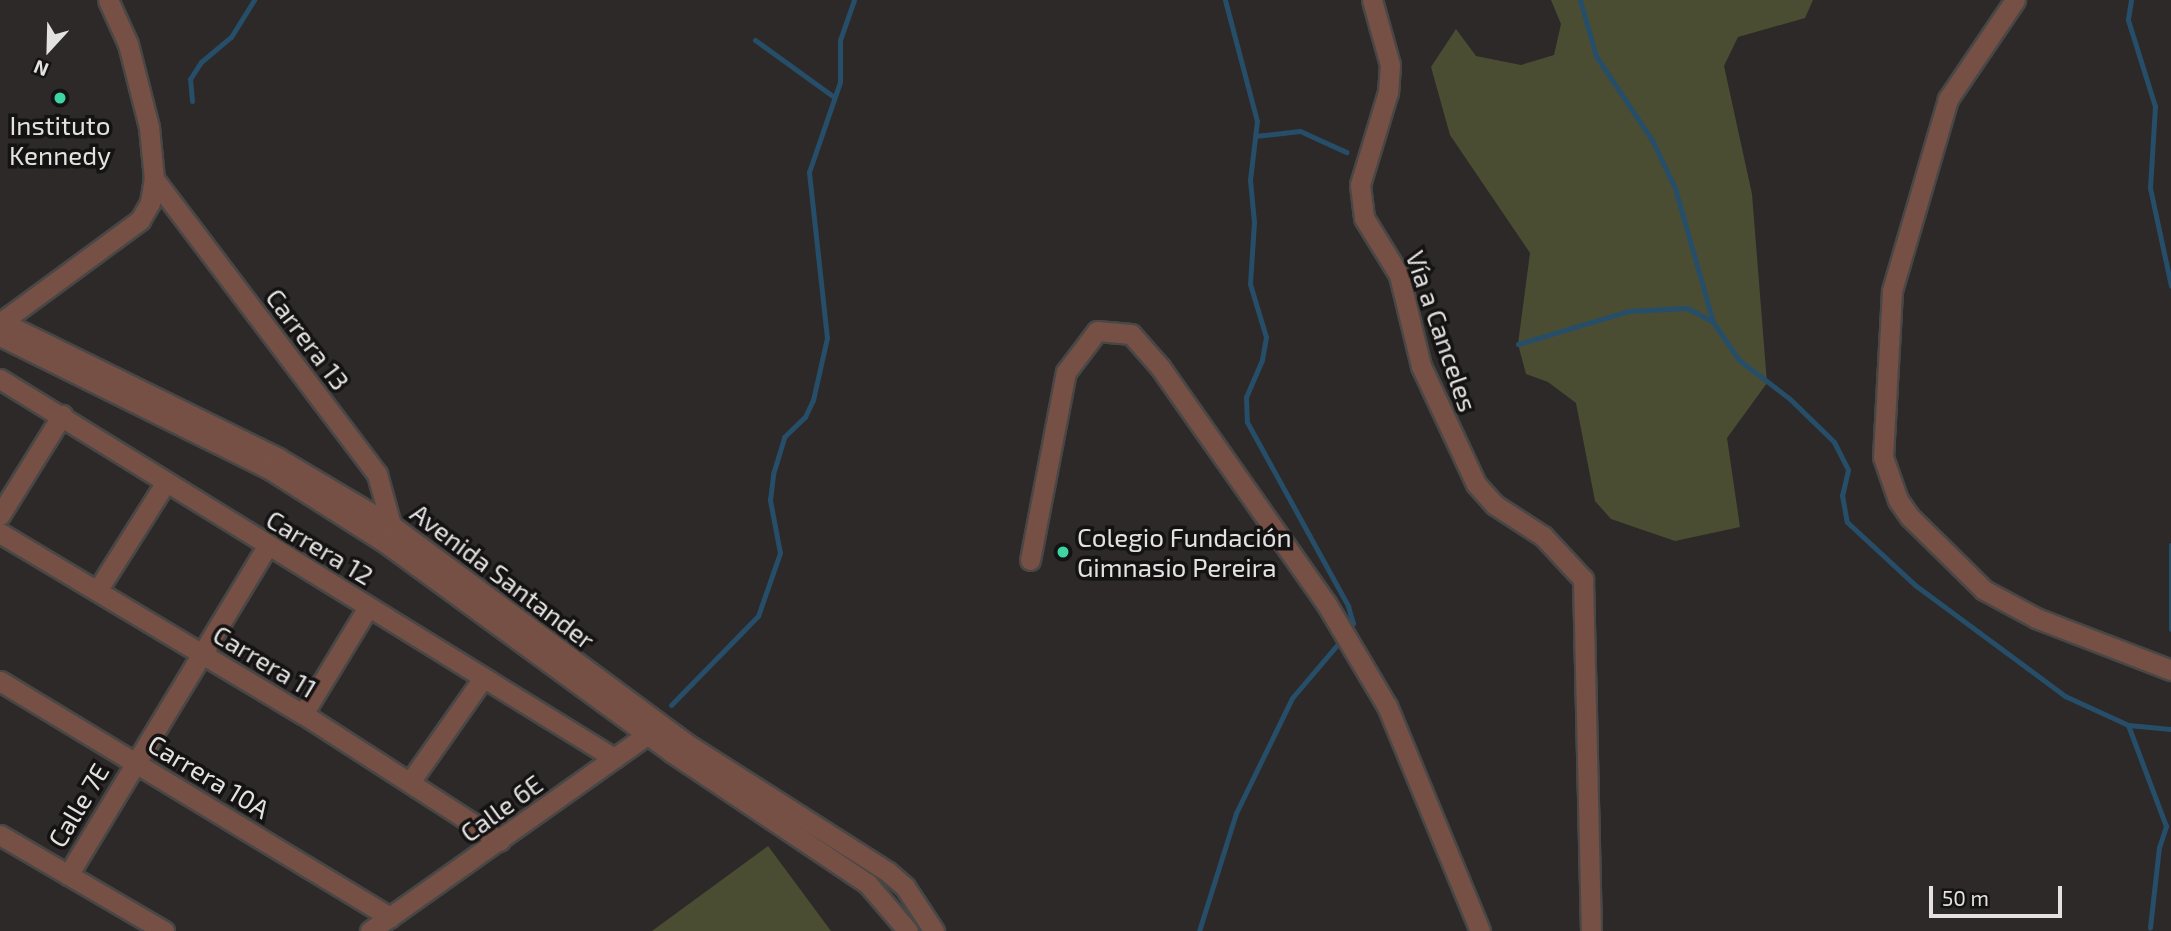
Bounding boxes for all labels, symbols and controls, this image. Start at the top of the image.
north arrow [14,14,84,84]
text: N [30,56,52,82]
marker: Instituto Kennedy [52,90,68,106]
place label: Instituto Kennedy [9,109,111,170]
street label: Vía a Canceles [1400,246,1484,416]
street label: Carrera 13 [260,282,356,396]
street label: Avenida Santander [405,497,601,655]
street label: Carrera 12 [261,503,379,591]
place label: Colegio Fundación Gimnasio Pereira [1077,521,1292,582]
marker: Colegio Fundación Gimnasio Pereira [1055,544,1071,560]
street label: Carrera 11 [208,618,322,704]
street label: Carrera 10A [143,728,275,824]
street label: Calle 7E [41,757,115,853]
street label: Calle 6E [454,768,548,848]
scale bar [1933,872,2066,916]
text: 50 m [1942,885,1989,910]

